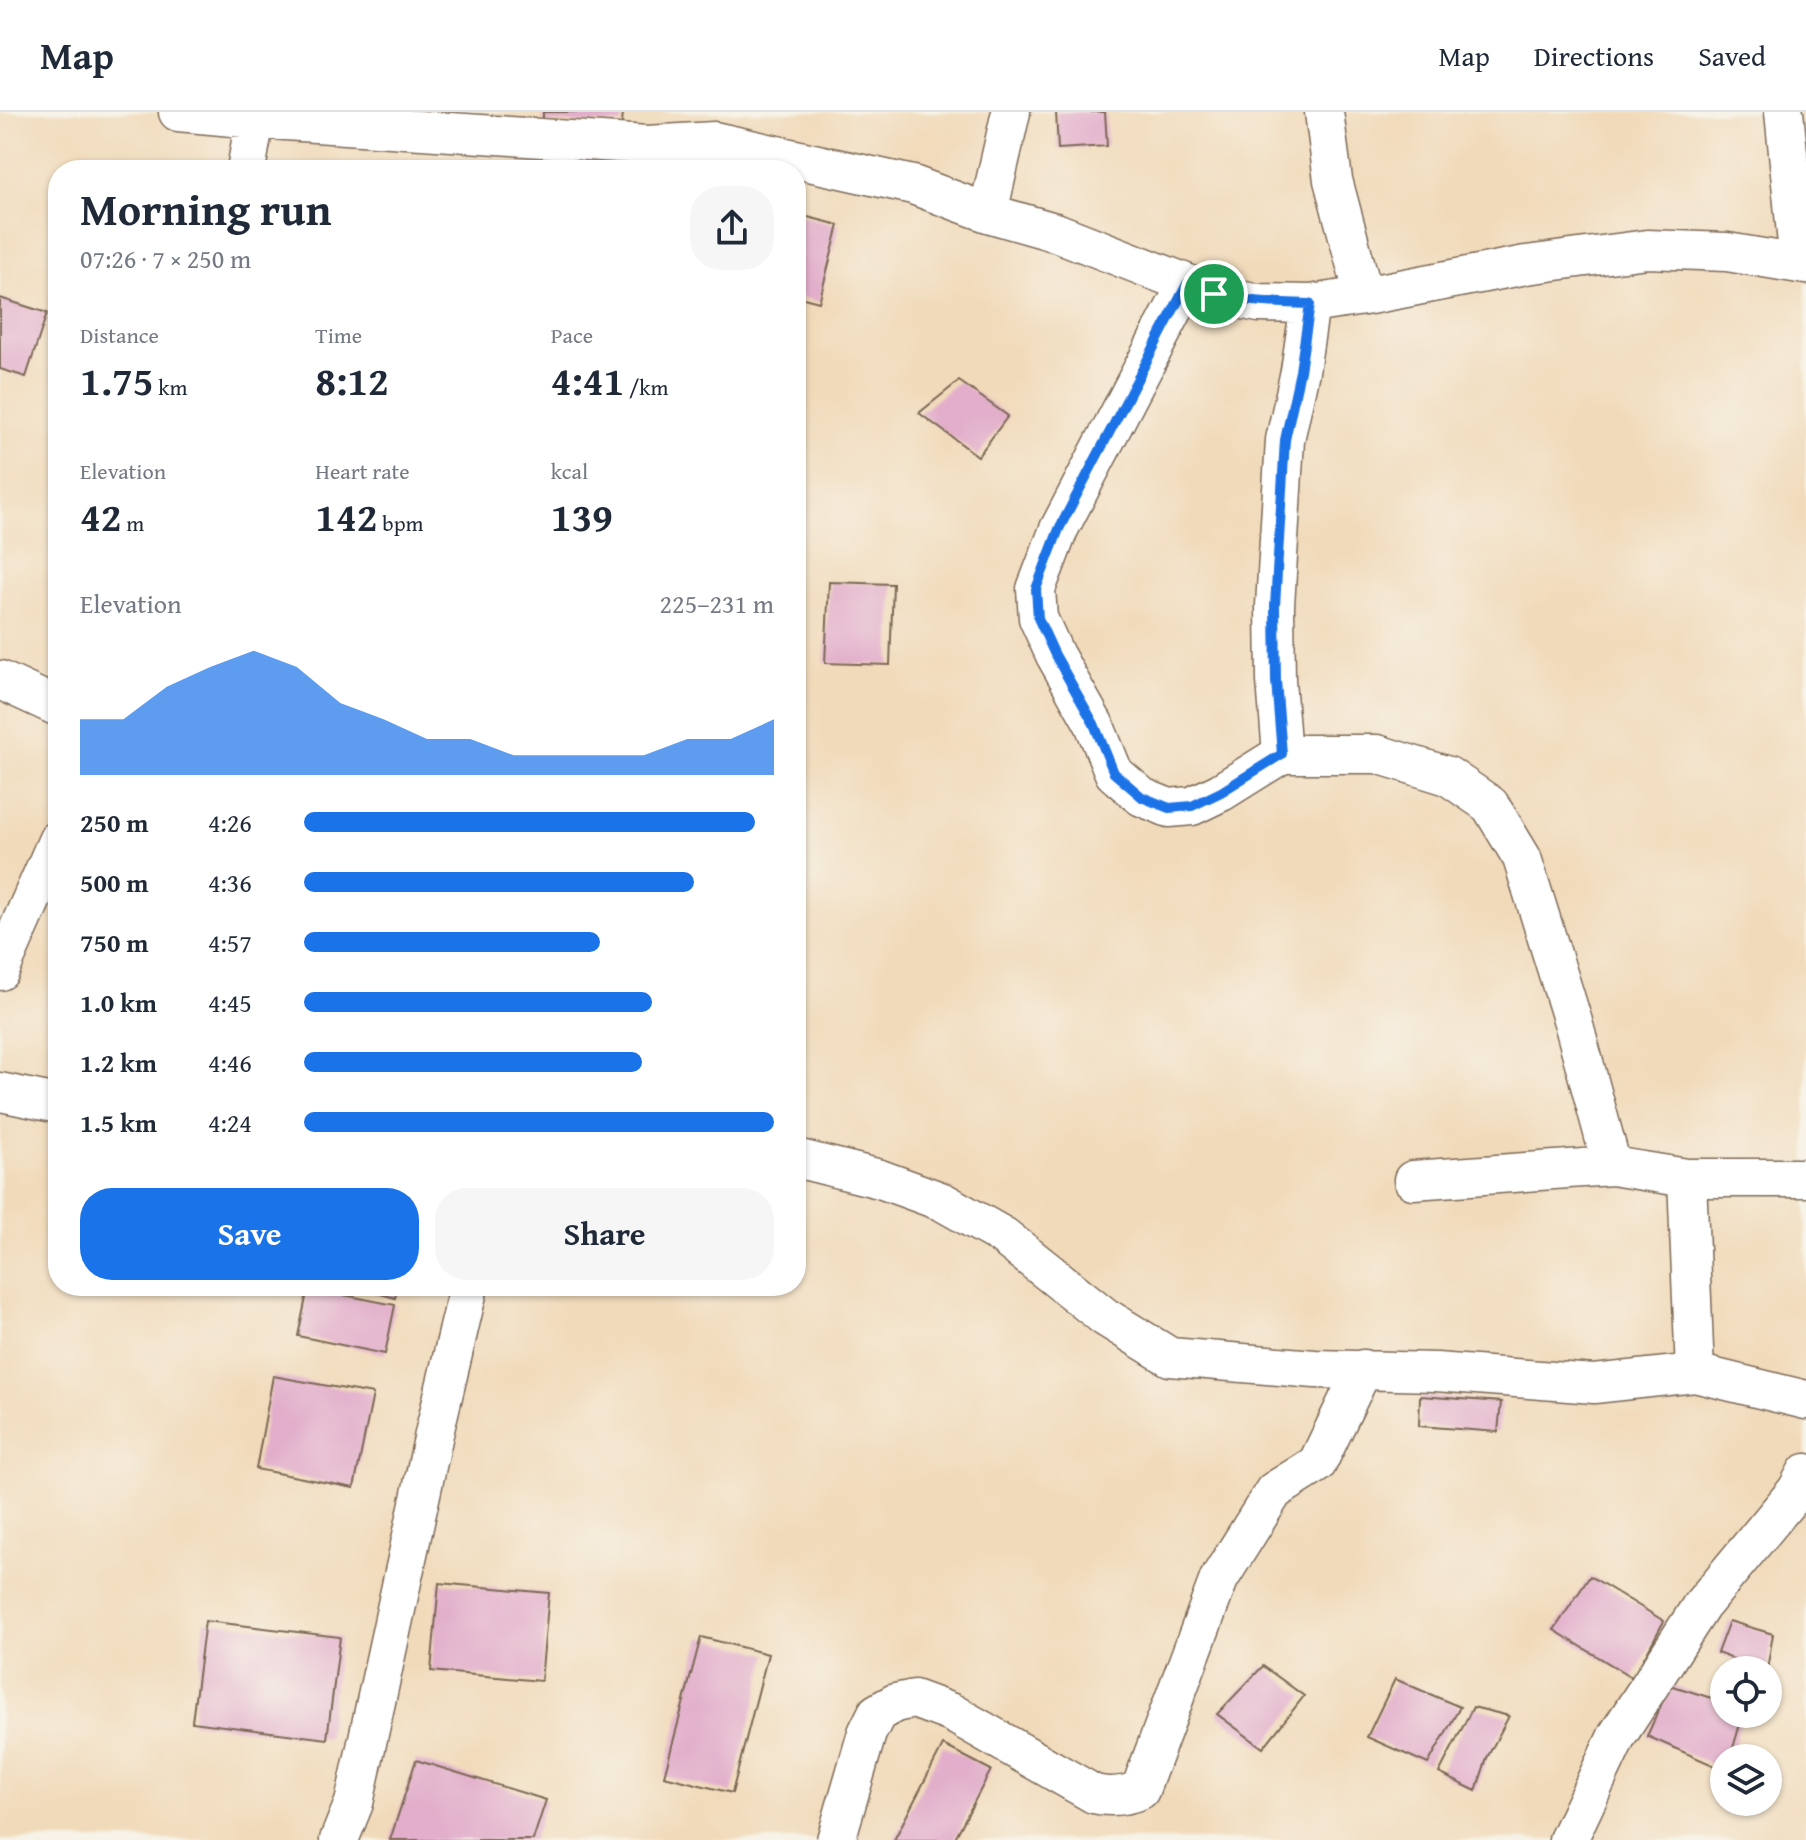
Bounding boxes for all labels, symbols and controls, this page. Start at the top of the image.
text: Map [40,27,114,83]
text: Map [1438,35,1490,76]
text: Directions [1534,35,1654,76]
text: Saved [1698,35,1766,76]
text: Morning run [80,177,331,241]
button: share [690,186,774,270]
text: 07:26 · 7 × 250 m [80,239,251,278]
pin [1180,260,1248,328]
icon: arrive [1192,272,1236,316]
text: Distance [80,319,159,351]
text: Time [315,319,362,351]
text: Pace [551,319,593,351]
text: 1.75 [80,351,153,410]
text: 8:12 [315,351,389,410]
text: 4:41 [551,351,624,410]
text: km [153,371,187,403]
text: /km [624,371,669,403]
text: Elevation [80,455,166,487]
text: Heart rate [315,455,410,487]
text: kcal [551,455,588,487]
text: 42 [80,487,121,546]
text: 142 [315,487,378,546]
text: 139 [551,487,613,546]
text: m [121,507,144,539]
text: bpm [378,507,424,539]
text: Elevation [80,584,182,623]
text: 225–231 m [660,584,774,623]
text: 250 m [80,803,148,842]
text: 4:26 [208,803,252,842]
text: 500 m [80,863,148,902]
text: 4:36 [208,863,252,902]
text: 750 m [80,923,148,962]
text: 4:57 [208,923,252,962]
text: 1.0 km [80,983,157,1022]
text: 4:45 [208,983,252,1022]
text: 1.2 km [80,1043,157,1082]
text: 4:46 [208,1043,252,1082]
text: 1.5 km [80,1103,157,1142]
text: 4:24 [208,1103,252,1142]
button: Save [80,1188,419,1280]
button: Share [435,1188,774,1280]
map controls [1710,1656,1782,1816]
button: locate [1710,1656,1782,1728]
button: layers [1710,1744,1782,1816]

